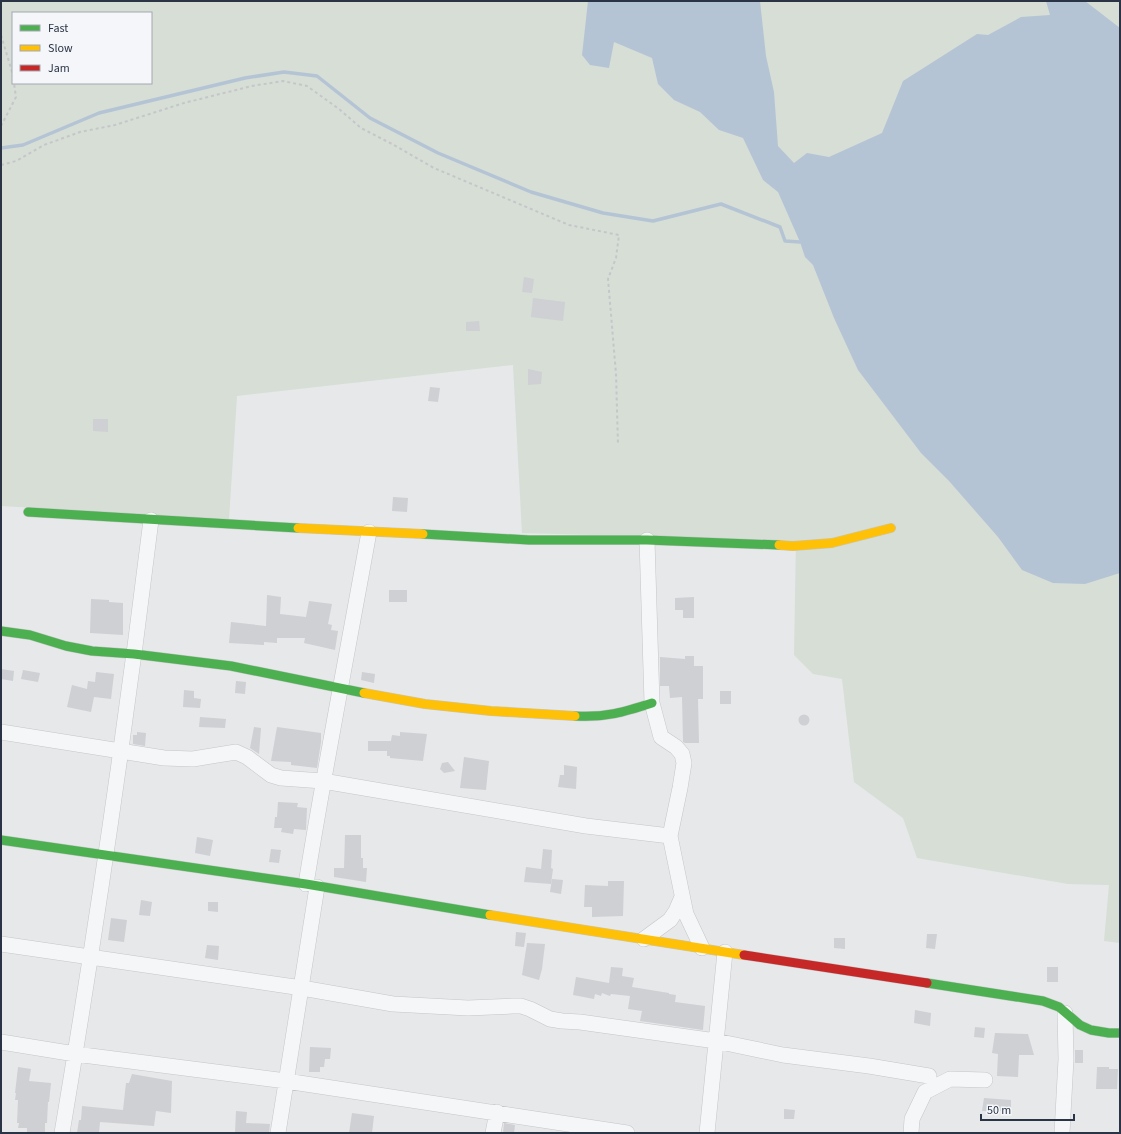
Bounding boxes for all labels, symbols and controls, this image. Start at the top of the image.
legend [12,12,152,84]
text: Fast [48,20,68,37]
text: Slow [48,40,73,57]
text: Jam [48,60,70,77]
scale bar [981,1096,1074,1122]
text: 50 m [987,1102,1011,1119]

